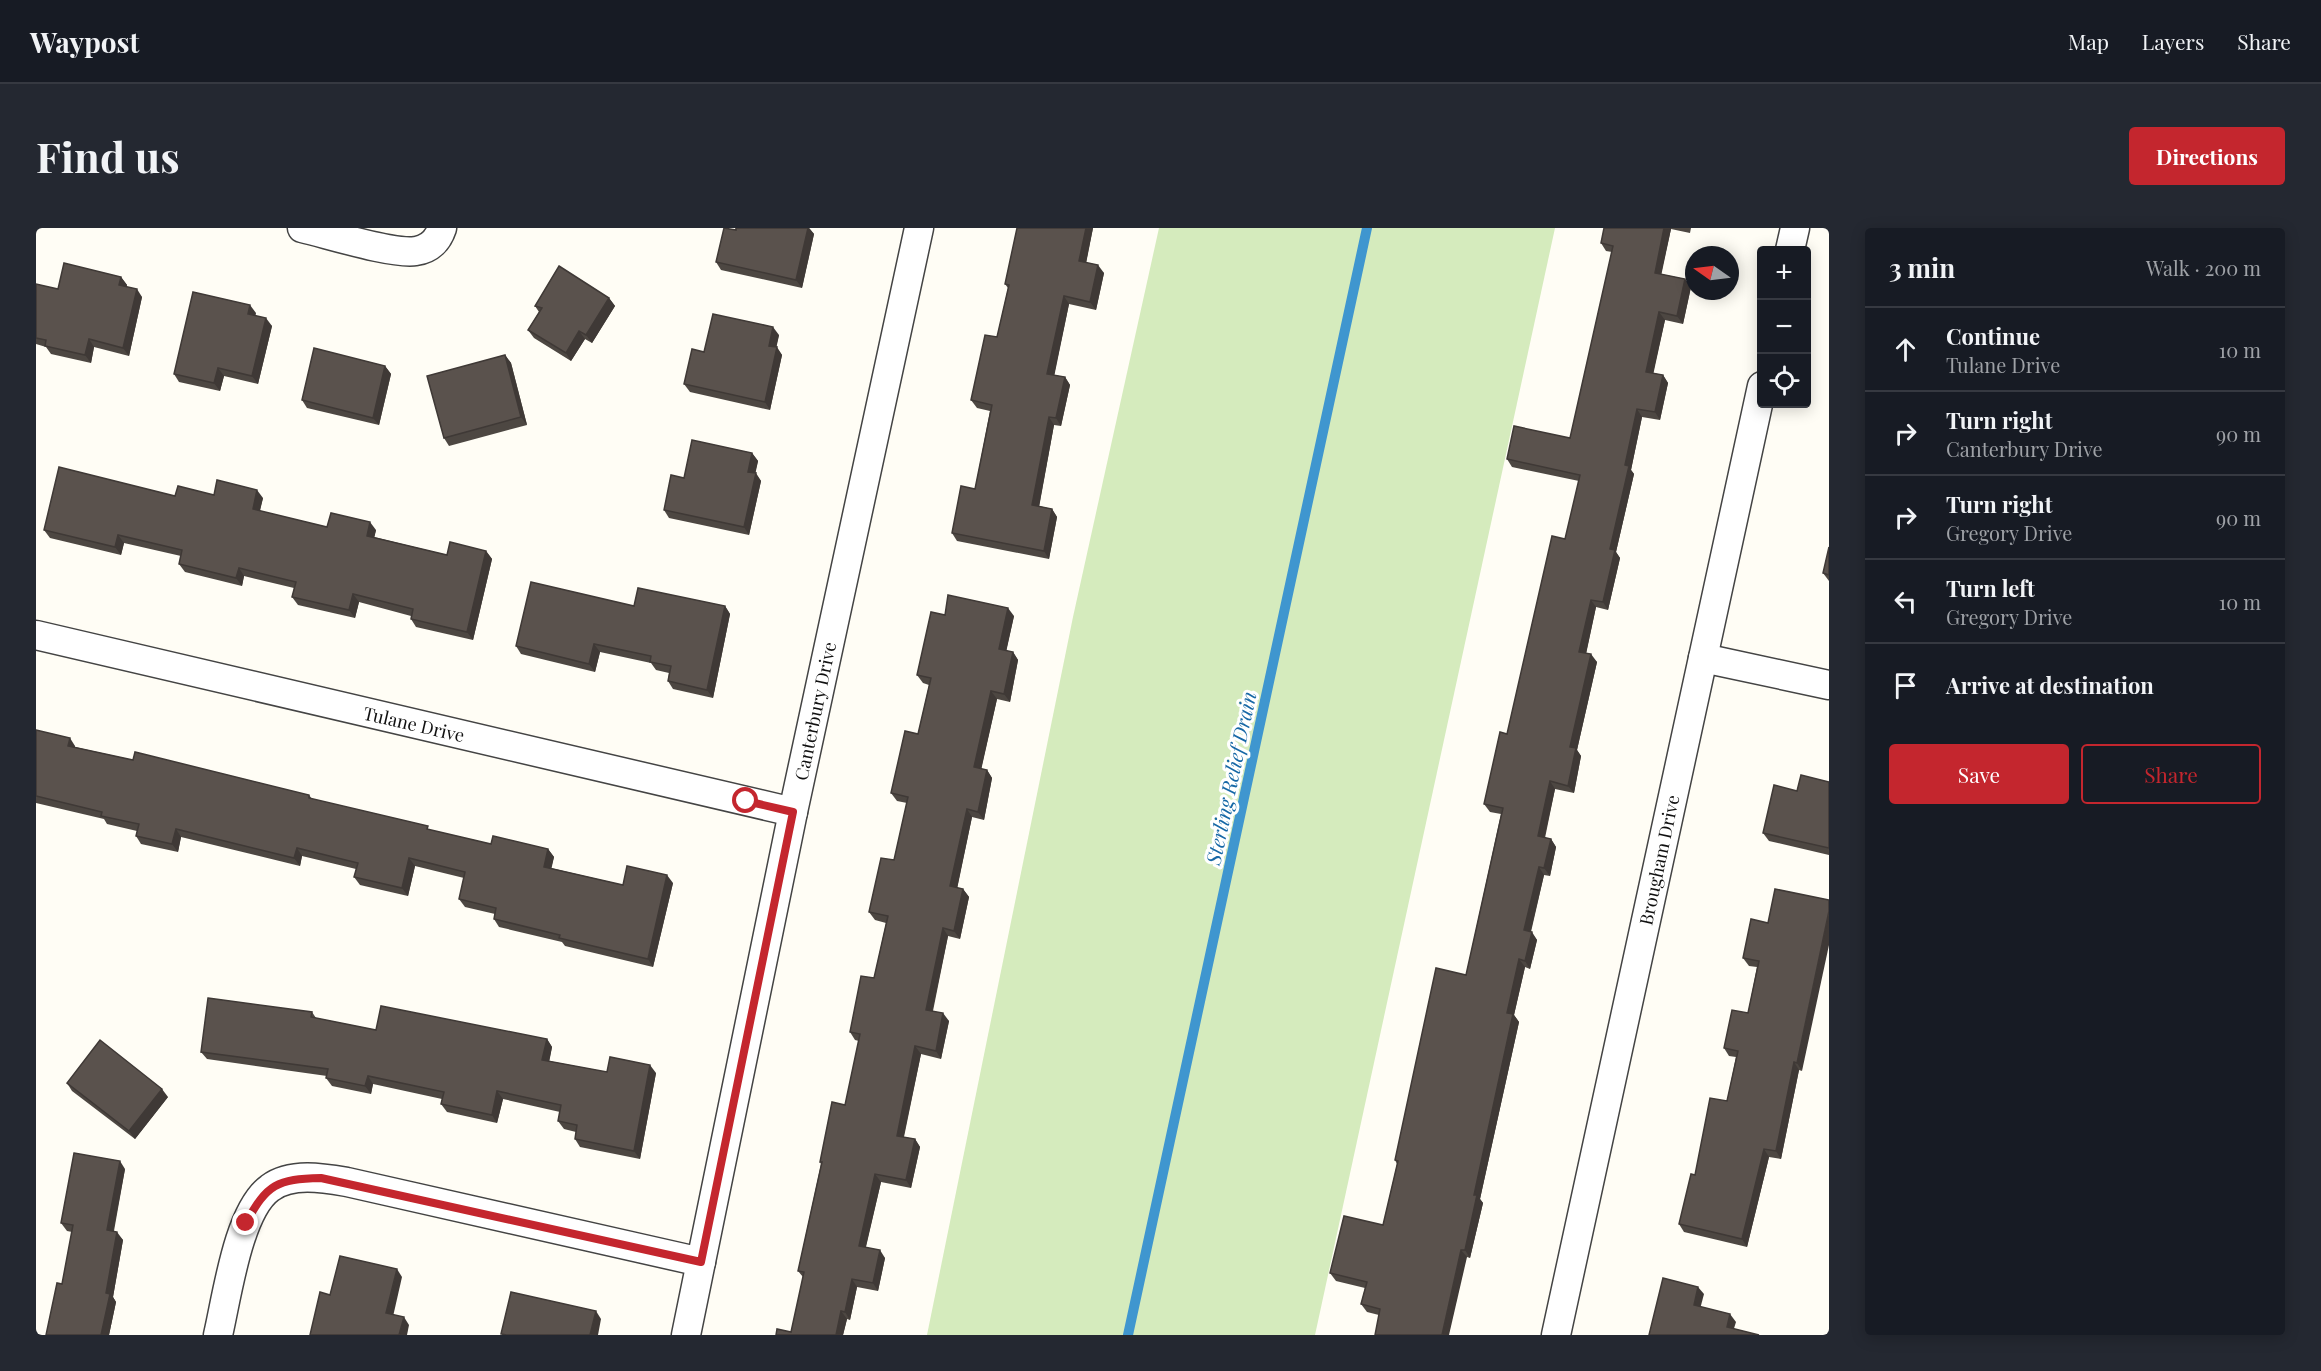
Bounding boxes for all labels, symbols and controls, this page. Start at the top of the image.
text: Waypost [30,23,139,60]
text: Map [2068,27,2109,55]
text: Layers [2142,27,2204,55]
text: Share [2237,27,2291,55]
button: Directions [2129,127,2285,185]
text: Find us [36,128,180,184]
north arrow [1685,246,1739,300]
map controls [1757,246,1811,408]
button: + [1757,246,1811,300]
text: 3 min [1889,250,1955,285]
text: Walk · 200 m [2146,254,2261,281]
button: − [1757,300,1811,354]
text: Continue [1946,321,2040,351]
icon: ahead [1889,333,1922,366]
text: 10 m [2219,336,2261,363]
text: Tulane Drive [1946,351,2060,378]
button: locate [1757,354,1811,408]
text: Turn right [1946,405,2052,435]
icon: right [1889,417,1922,450]
text: 90 m [2216,420,2261,447]
text: Canterbury Drive [1946,435,2103,462]
text: Turn right [1946,489,2052,519]
icon: right [1889,501,1922,534]
text: 90 m [2216,504,2261,531]
text: Gregory Drive [1946,519,2072,546]
text: Turn left [1946,573,2035,603]
icon: left [1889,585,1922,618]
text: 10 m [2219,588,2261,615]
text: Gregory Drive [1946,603,2072,630]
street label: Canterbury Drive [789,640,841,782]
icon: arrive [1889,669,1922,702]
text: Arrive at destination [1946,670,2154,700]
water label: Sterling Relief Drain [1198,689,1262,868]
street label: Tulane Drive [361,701,467,747]
button: Save [1889,744,2069,804]
button: Share [2081,744,2261,804]
route start [732,787,758,813]
street label: Brougham Drive [1633,793,1685,927]
route end [232,1209,258,1235]

